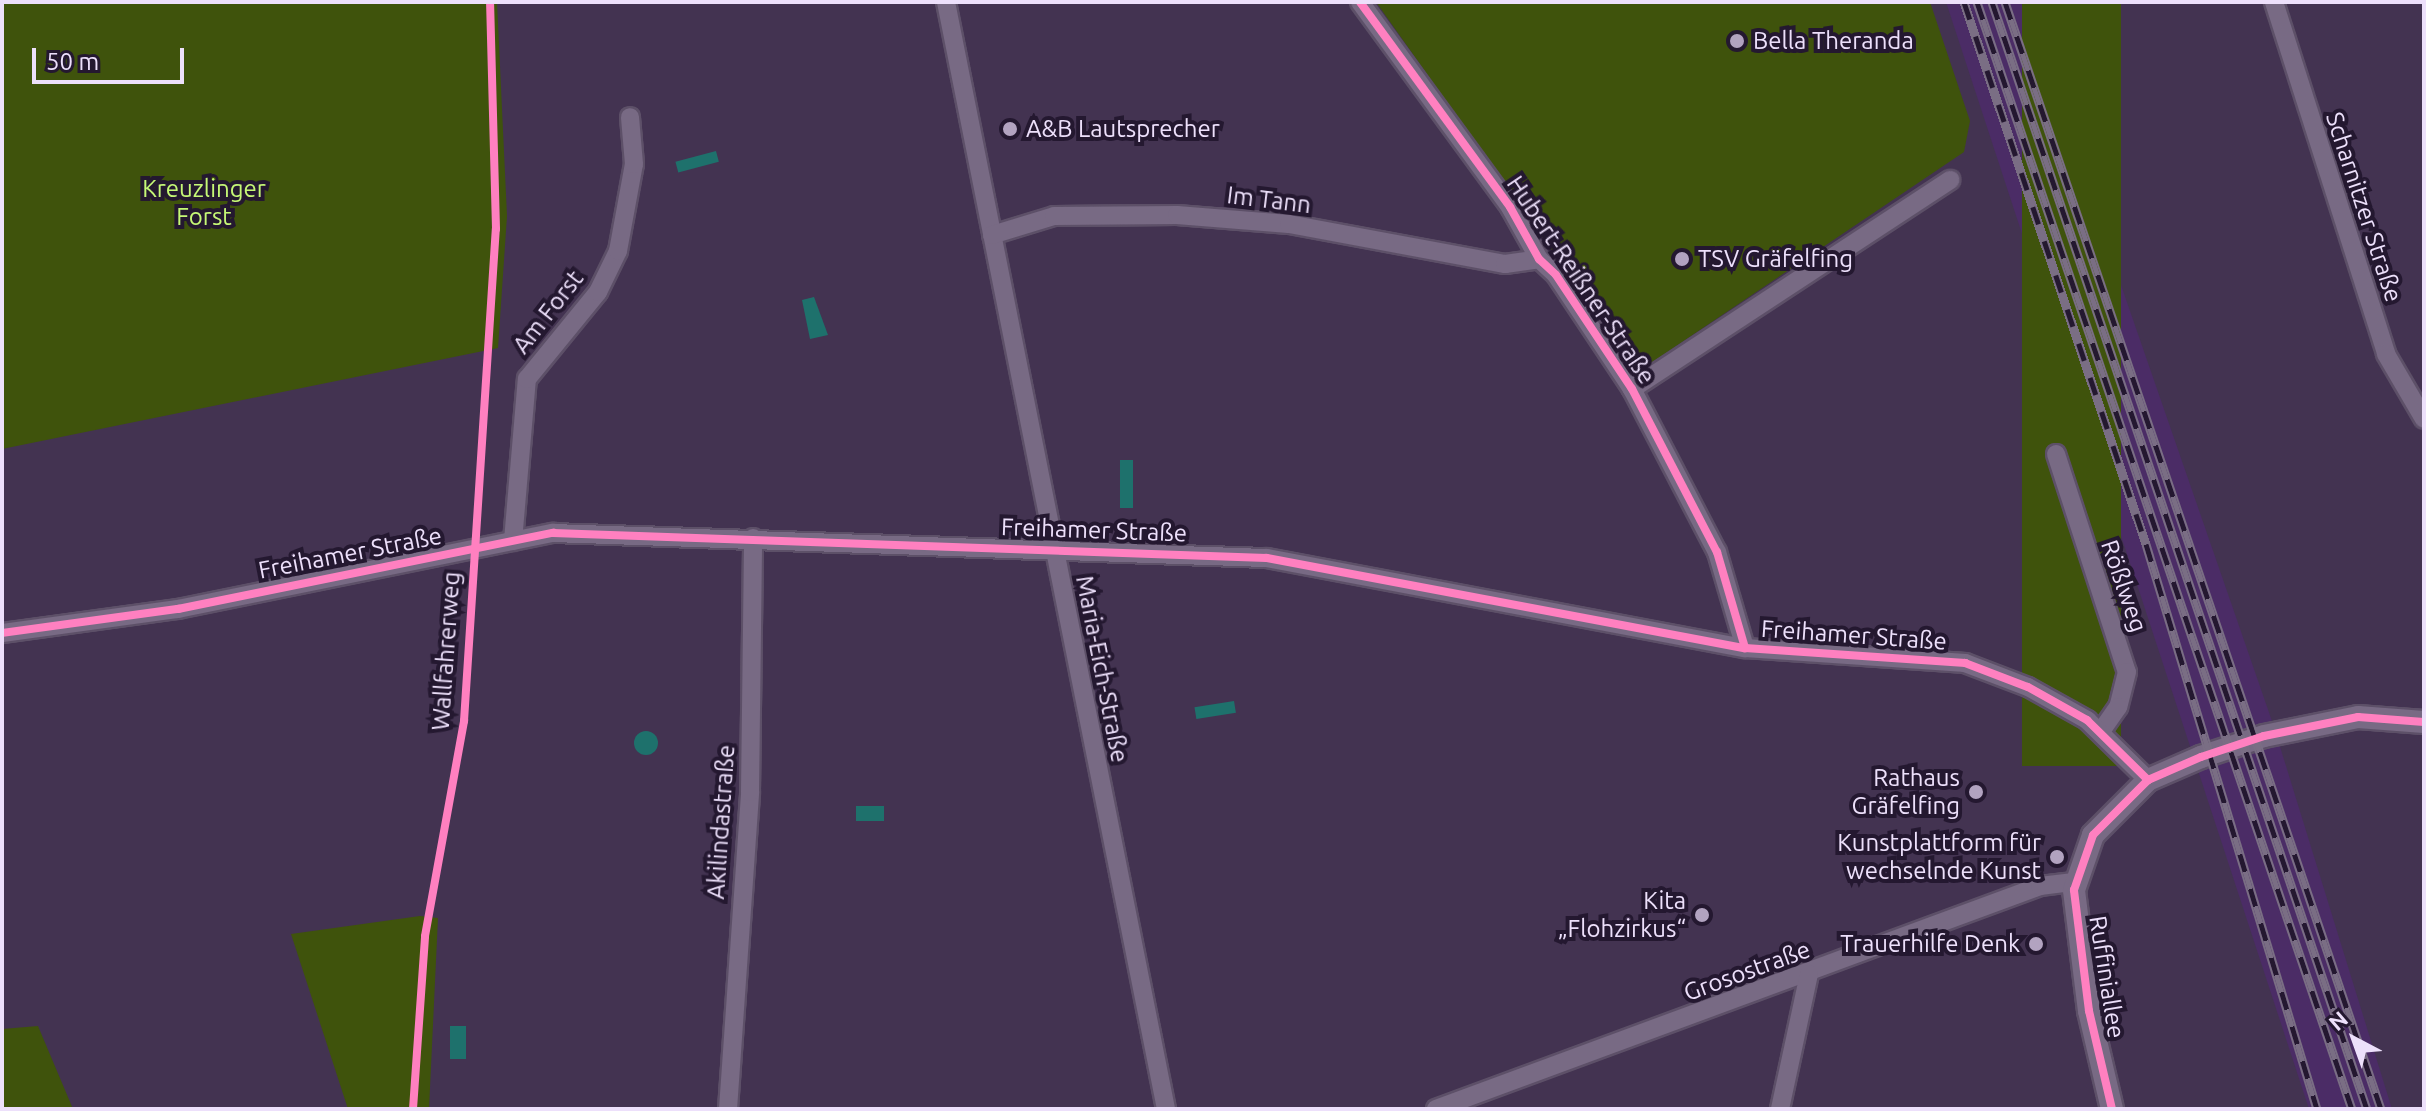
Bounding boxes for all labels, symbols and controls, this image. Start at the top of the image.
place label: Bella Theranda [1753,27,1914,55]
scale bar [36,32,188,82]
marker: Bella Theranda [1728,32,1746,50]
text: 50 m [46,48,99,75]
street label: Scharnitzer Straße [2320,109,2408,305]
place label: A&B Lautsprecher [1026,115,1220,143]
marker: A&B Lautsprecher [1001,120,1019,138]
street label: Hubert-Reißner-Straße [1501,171,1661,389]
park label: Kreuzlinger Forst [142,175,266,231]
street label: Im Tann [1225,181,1313,219]
place label: TSV Gräfelfing [1698,245,1853,273]
marker: TSV Gräfelfing [1673,250,1691,268]
street label: Am Forst [507,265,589,359]
street label: Freihamer Straße [1001,512,1187,548]
street label: Freihamer Straße [256,521,444,585]
street label: Rößlweg [2095,536,2153,636]
street label: Wallfahrerweg [426,571,466,731]
street label: Maria-Eich-Straße [1070,573,1134,765]
street label: Freihamer Straße [1760,614,1948,656]
street label: Akilindastraße [701,744,741,900]
place label: Rathaus Gräfelfing [1852,764,1960,820]
marker: Rathaus Gräfelfing [1967,783,1985,801]
place label: Kunstplattform für wechselnde Kunst [1837,829,2041,885]
marker: Kunstplattform für wechselnde Kunst [2048,848,2066,866]
place label: Kita „Flohzirkus“ [1558,887,1686,943]
marker: Kita „Flohzirkus“ [1693,906,1711,924]
street label: Ruffiniallee [2083,914,2131,1040]
place label: Trauerhilfe Denk [1840,930,2020,958]
street label: Grosostraße [1680,935,1814,1007]
marker: Trauerhilfe Denk [2027,935,2045,953]
north arrow [2314,999,2394,1079]
text: N [2324,1006,2352,1035]

